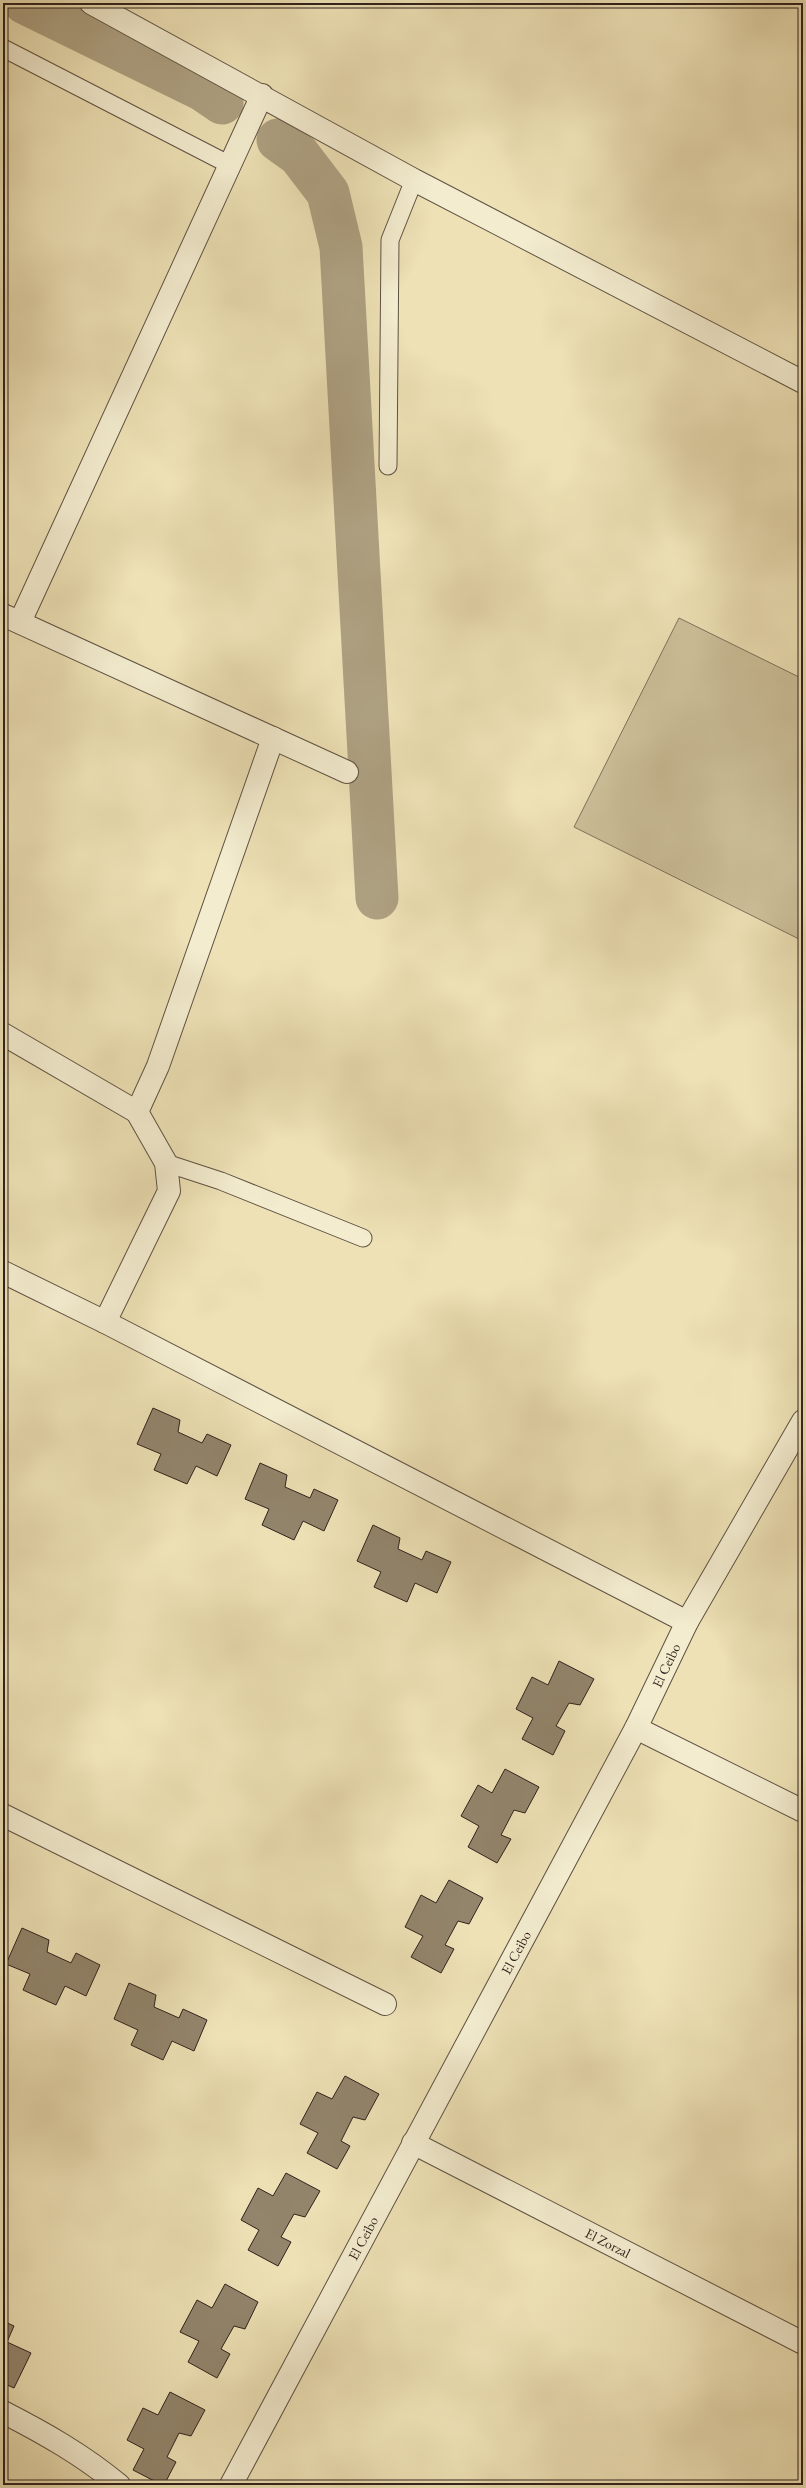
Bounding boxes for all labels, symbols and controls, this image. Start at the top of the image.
street label: El Ceibo [648,1640,684,1691]
street label: El Ceibo [497,1927,535,1977]
street label: El Ceibo [344,2213,382,2263]
street label: El Zorzal [582,2224,634,2262]

